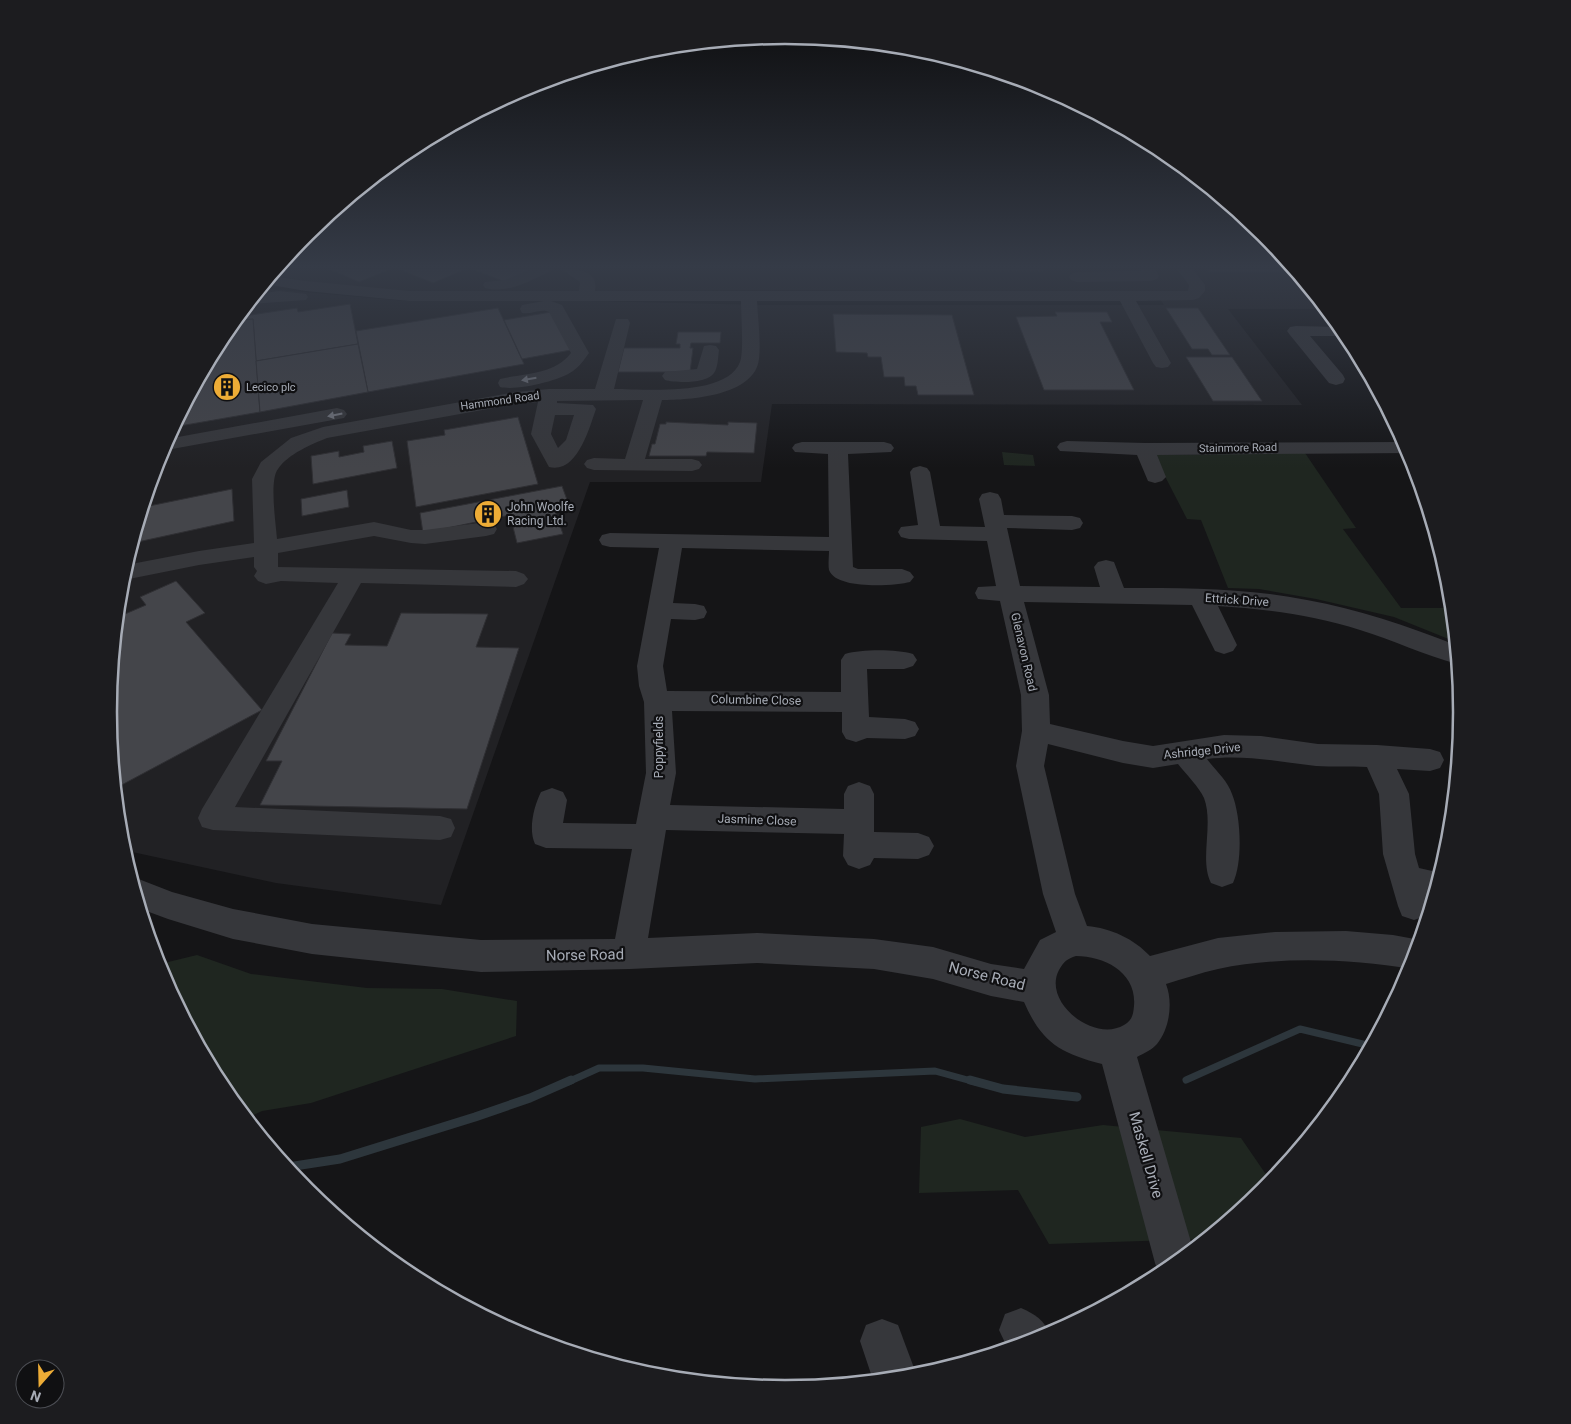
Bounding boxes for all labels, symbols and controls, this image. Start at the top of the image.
building icon: Lecico plc [212,372,242,402]
one-way arrow [521,375,537,383]
place label: Lecico plc [246,381,296,394]
street label: Hammond Road [460,389,540,413]
one-way arrow [327,411,343,419]
street label: Stainmore Road [1199,441,1277,455]
building icon: John Woolfe Racing Ltd. [473,499,503,529]
place label: John Woolfe Racing Ltd. [507,500,574,528]
street label: Ettrick Drive [1205,591,1269,609]
street label: Glenavon Road [1008,611,1040,693]
street label: Columbine Close [711,692,801,708]
street label: Poppyfields [652,716,666,778]
street label: Ashridge Drive [1163,740,1241,762]
street label: Jasmine Close [717,812,797,828]
street label: Norse Road [546,945,624,965]
street label: Norse Road [947,958,1027,994]
street label: Maskell Drive [1125,1110,1167,1200]
north arrow [15,1359,65,1409]
text: N [28,1387,43,1405]

